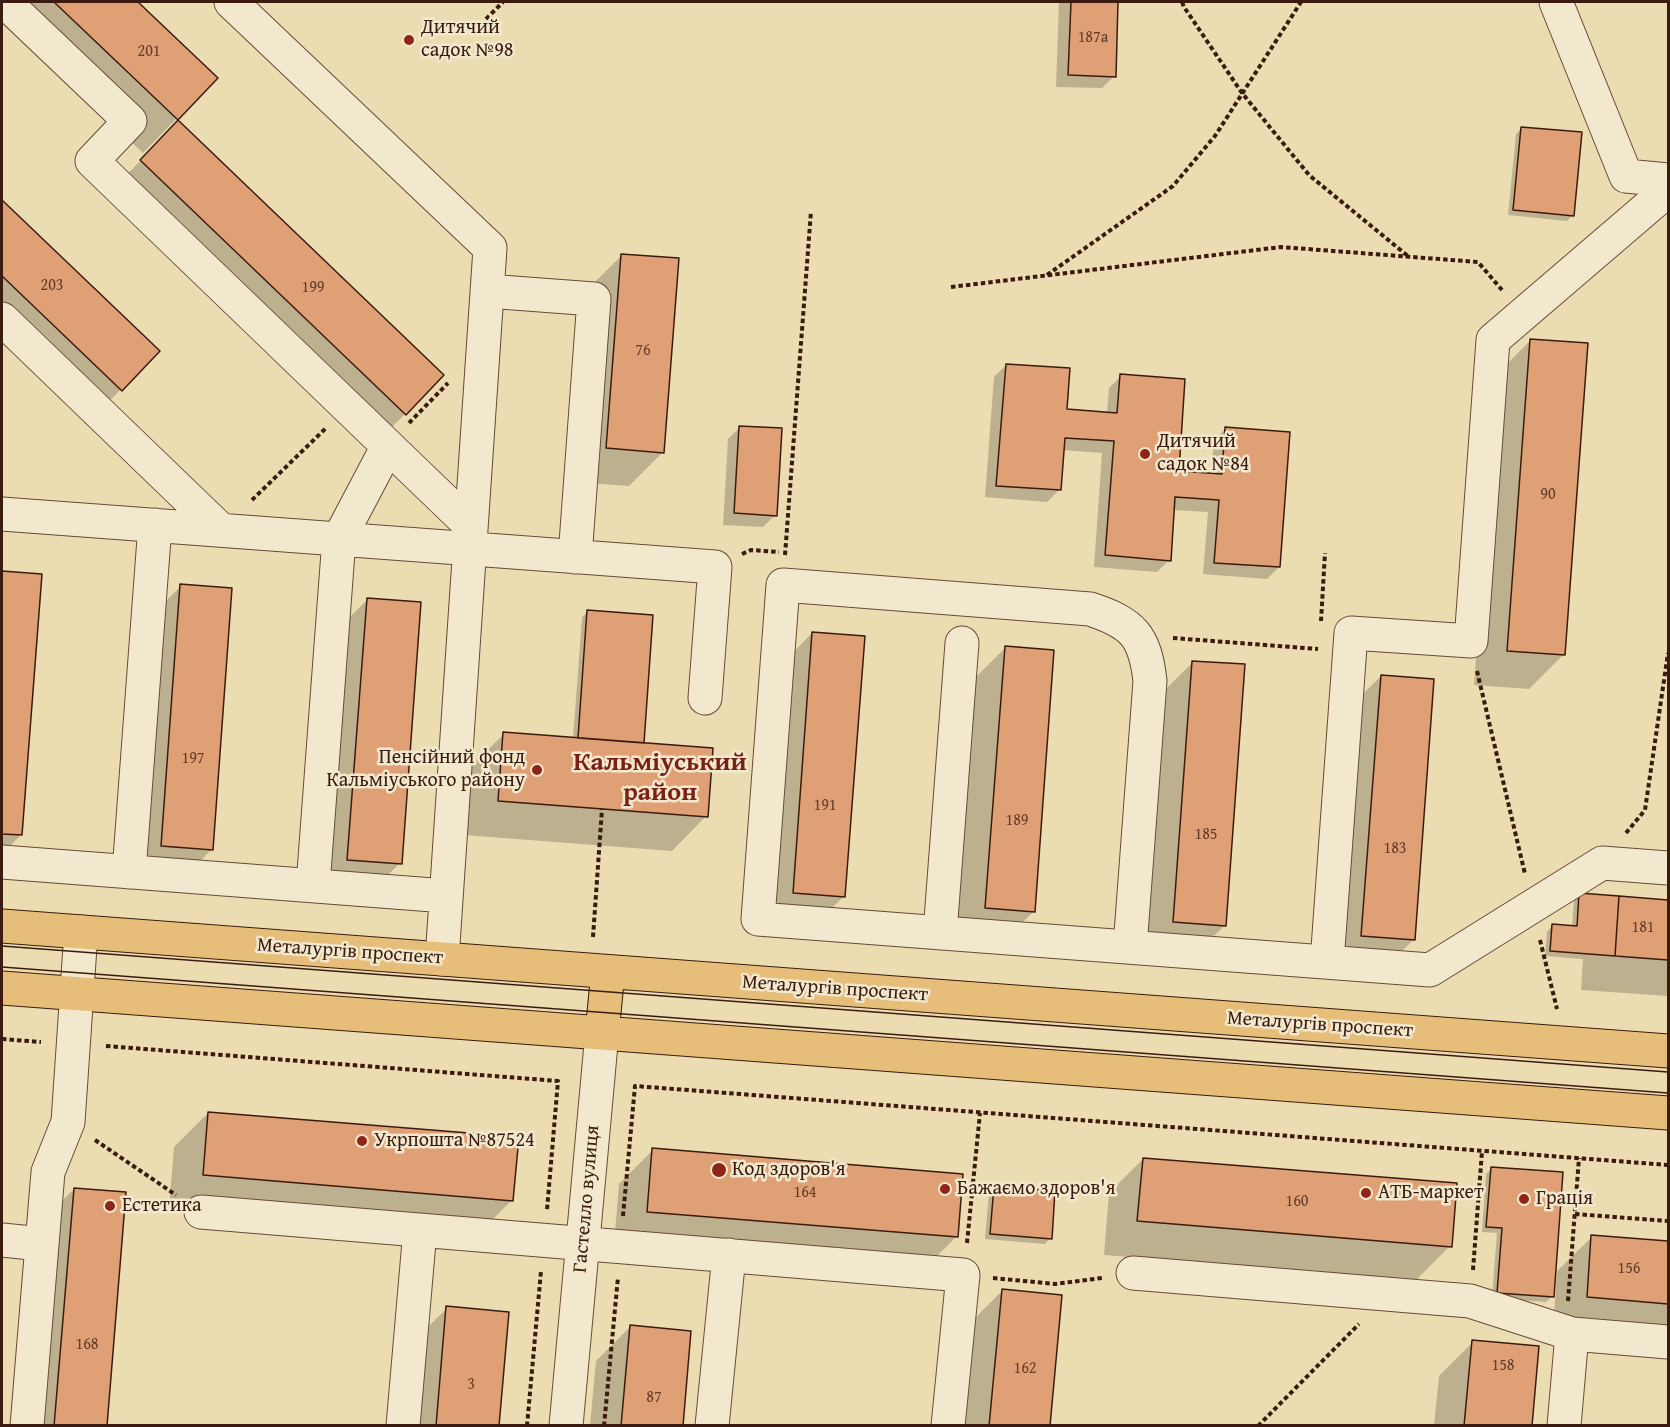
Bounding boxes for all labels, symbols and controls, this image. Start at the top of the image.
place label: Дитячий садок №98 [421,16,513,63]
house number: 187а [1078,28,1108,48]
marker: Дитячий садок №98 [402,33,416,47]
house number: 201 [137,42,161,62]
house number: 203 [40,276,64,296]
house number: 199 [301,278,325,298]
house number: 76 [635,341,651,361]
place label: Дитячий садок №84 [1157,430,1249,477]
marker: Дитячий садок №84 [1138,447,1152,461]
house number: 90 [1540,485,1556,505]
place label: Пенсійний фонд Кальміуського району [326,746,525,793]
district label: Кальміуський район [573,747,747,808]
house number: 197 [181,749,205,769]
marker: Пенсійний фонд Кальміуського району [530,763,544,777]
house number: 191 [813,796,837,816]
house number: 189 [1005,811,1029,831]
house number: 185 [1194,825,1218,845]
house number: 183 [1383,839,1407,859]
house number: 181 [1631,918,1655,938]
street label: Металургів проспект [256,934,444,970]
street label: Металургів проспект [741,971,929,1007]
street label: Металургів проспект [1226,1007,1414,1043]
street label: Гастелло вулиця [569,1124,605,1274]
place label: Укрпошта №87524 [374,1129,535,1153]
marker: Укрпошта №87524 [355,1134,369,1148]
place label: Код здоров'я [732,1158,846,1182]
marker: Код здоров'я [710,1161,728,1179]
place label: Бажаємо здоров'я [957,1177,1116,1201]
place label: АТБ-маркет [1378,1181,1484,1205]
marker: Бажаємо здоров'я [938,1182,952,1196]
house number: 164 [793,1183,817,1203]
marker: АТБ-маркет [1359,1186,1373,1200]
place label: Грація [1536,1187,1593,1211]
house number: 160 [1285,1192,1309,1212]
marker: Грація [1517,1192,1531,1206]
place label: Естетика [122,1194,202,1218]
marker: Естетика [103,1199,117,1213]
house number: 156 [1617,1259,1641,1279]
house number: 168 [75,1335,99,1355]
house number: 158 [1491,1356,1515,1376]
house number: 162 [1013,1359,1037,1379]
house number: 3 [467,1375,475,1395]
house number: 87 [646,1388,662,1408]

